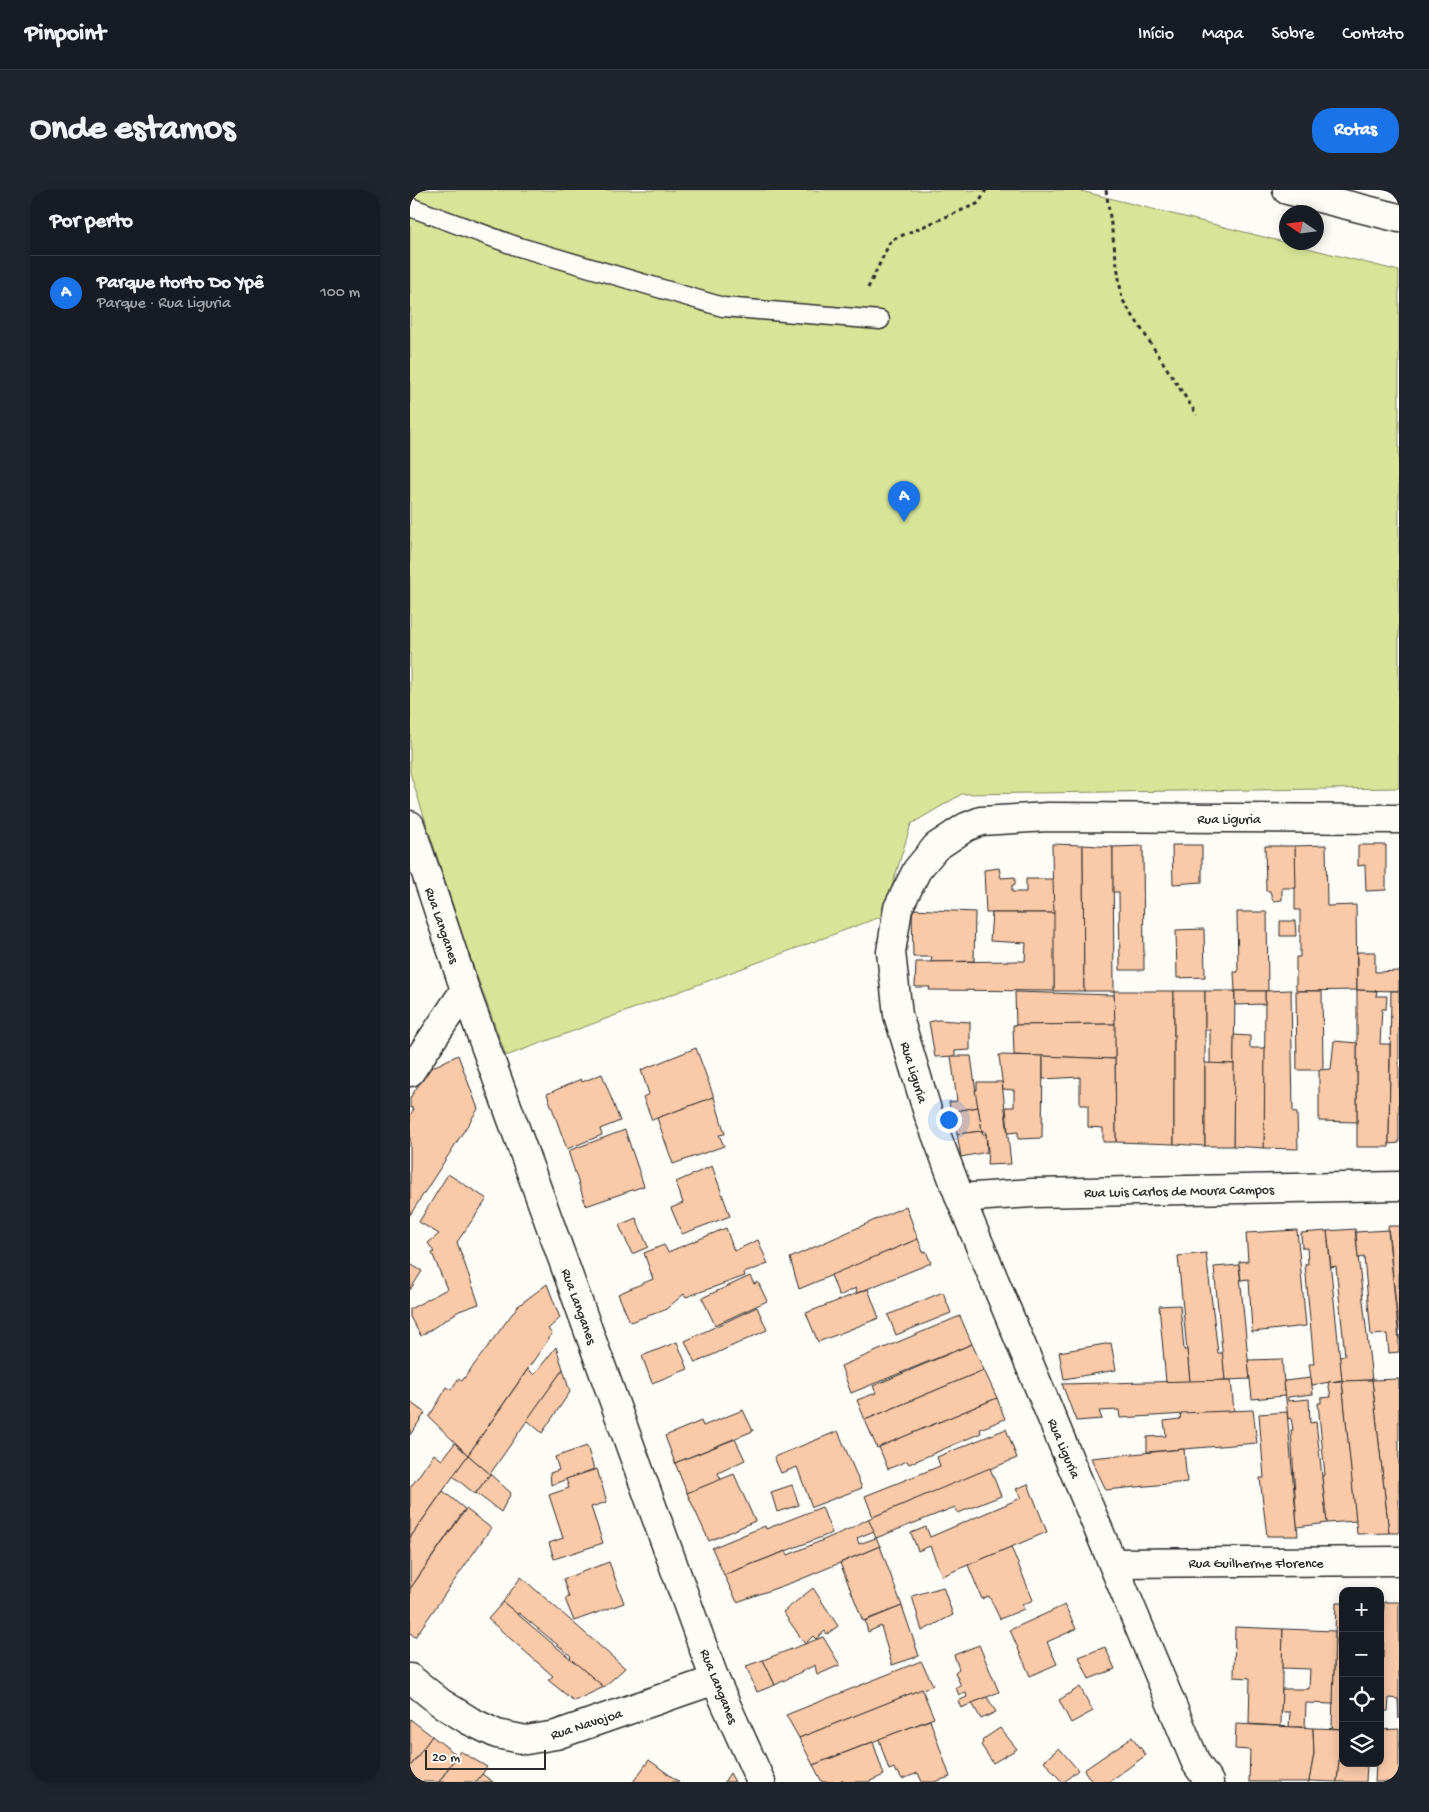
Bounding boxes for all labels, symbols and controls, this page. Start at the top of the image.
text: Pinpoint [25,20,106,49]
text: Início [1138,24,1174,45]
text: Mapa [1202,24,1243,45]
text: Sobre [1271,24,1314,45]
text: Contato [1342,24,1404,45]
button: Rotas [1312,108,1399,153]
text: Onde estamos [30,110,235,151]
north arrow [1279,205,1324,250]
text: Por perto [50,210,133,235]
text: Parque Horto Do Ypê [97,272,264,295]
text: A [61,284,71,303]
text: 100 m [320,284,360,303]
text: Parque · Rua Liguria [97,295,231,314]
pin: A [888,481,920,522]
street label: Rua Liguria [1197,812,1262,829]
street label: Rua Langanes [420,886,462,967]
street label: Rua Liguria [895,1040,930,1107]
your location [936,1107,962,1133]
street label: Rua Luis Carlos de Moura Campos [1084,1182,1275,1203]
street label: Rua Langanes [556,1267,599,1348]
street label: Rua Liguria [1042,1416,1083,1483]
street label: Rua Guilherme Florence [1188,1556,1324,1573]
map controls [1339,1587,1384,1767]
button: + [1339,1587,1384,1632]
button: − [1339,1632,1384,1677]
street label: Rua Langanes [695,1647,741,1728]
button: locate [1339,1677,1384,1722]
street label: Rua Navojoa [549,1705,626,1745]
button: layers [1339,1722,1384,1767]
scale bar [425,1747,546,1770]
text: 20 m [432,1750,460,1767]

